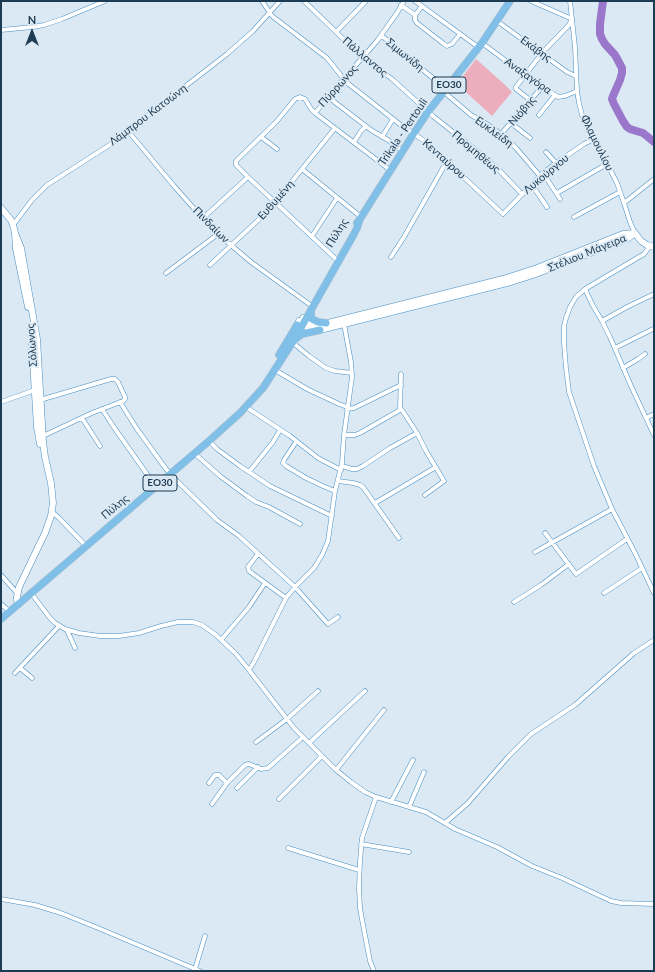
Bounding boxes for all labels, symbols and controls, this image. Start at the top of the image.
north arrow [12,12,52,52]
text: N [28,13,36,26]
street label: Εκάβης [518,33,554,65]
street label: Πάλλαντος [340,34,390,80]
street label: Σιμωνίδη [383,36,427,74]
street label: Αναξαγόρα [502,55,554,97]
street label: Πύρρωνος [316,62,360,110]
road number: ΕΟ30 [432,77,466,93]
street label: Λάμπρου Κατσώνη [107,82,189,148]
street label: Νιόβης [506,93,538,129]
street label: Trikala - Pertouli [376,96,430,168]
street label: Φλαμουλίου [578,113,616,173]
street label: Ευκλείδη [472,114,516,150]
street label: Προμηθέως [449,128,503,176]
street label: Κενταύρου [420,136,468,182]
street label: Λυκούργου [521,151,571,197]
street label: Ευθυμένη [255,177,297,223]
street label: Πινδαίων [190,204,232,246]
street label: Πύλης [323,216,351,250]
street label: Στέλιου Μάγειρα [546,231,628,275]
street label: Σόλωνος [24,323,40,367]
road number: ΕΟ30 [143,475,177,491]
street label: Πύλης [99,492,131,522]

